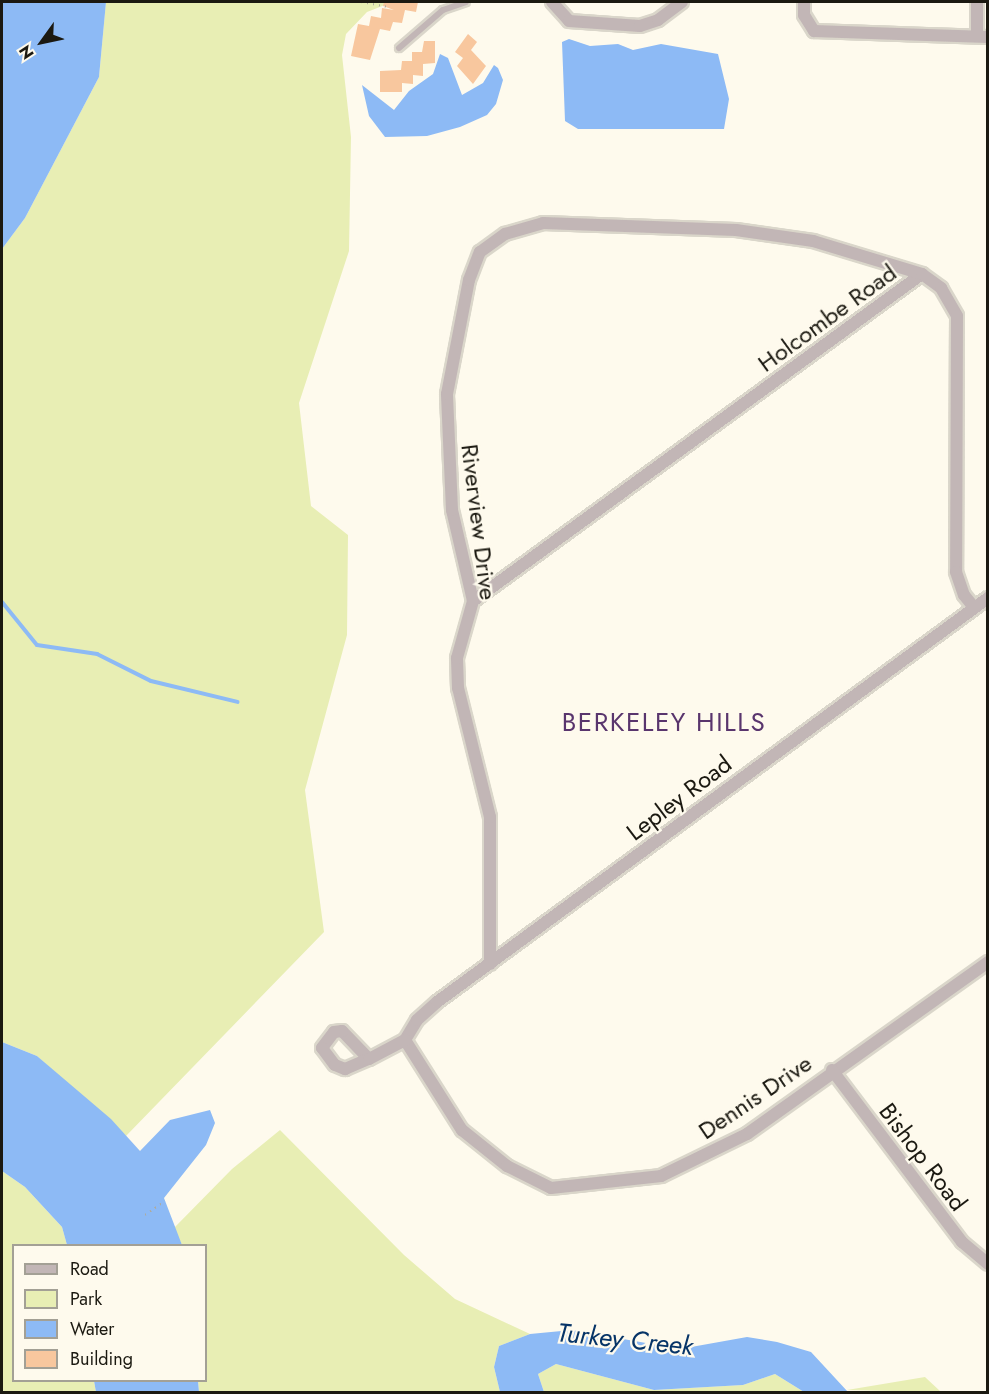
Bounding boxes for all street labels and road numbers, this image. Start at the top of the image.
street label: Holcombe Road [752,258,902,378]
street label: Riverview Drive [455,442,503,602]
street label: Lepley Road [621,749,737,847]
street label: Dennis Drive [693,1049,817,1145]
street label: Bishop Road [873,1097,973,1217]

